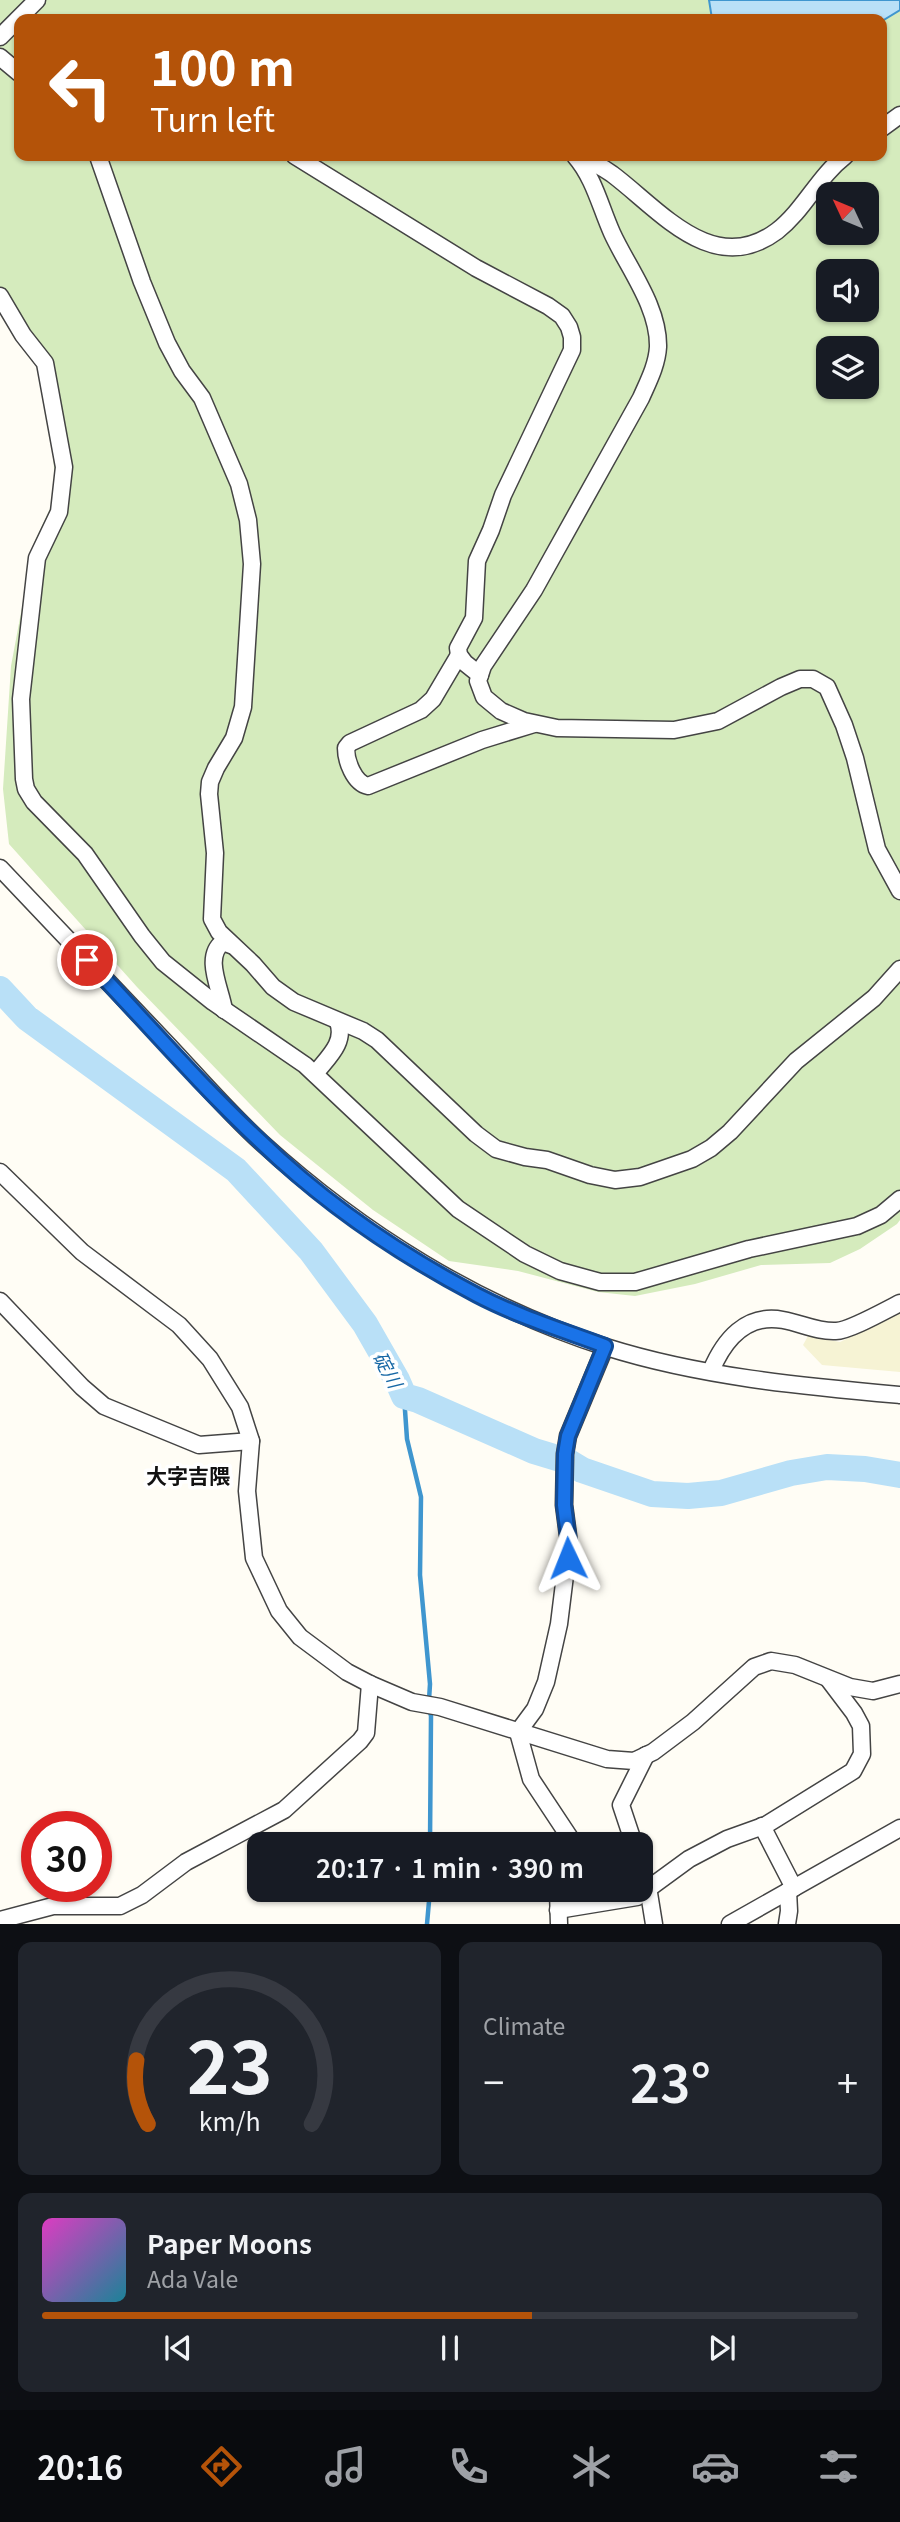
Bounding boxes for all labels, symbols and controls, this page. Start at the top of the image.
text: 100 m [150,29,295,100]
icon: left [35,42,126,133]
text: Turn left [150,95,275,141]
north arrow [816,182,878,245]
map controls [816,182,879,399]
button: sound [816,259,879,322]
button: layers [816,336,879,399]
pin [57,930,117,990]
icon: arrive [68,941,106,979]
water label: 碇川 [368,1346,411,1394]
district label: 大字吉隈 [146,1460,230,1490]
position arrow [531,1521,605,1595]
speed limit sign: 30 [21,1811,112,1902]
text: 20:17 · 1 min · 390 m [316,1848,584,1885]
text: Climate [483,2008,565,2042]
text: 23 [187,2011,272,2116]
text: 23° [630,2043,711,2118]
text: − [483,2053,504,2108]
text: + [837,2053,858,2108]
text: km/h [199,2102,260,2138]
text: Paper Moons [147,2224,312,2261]
text: Ada Vale [147,2261,238,2295]
icon: previous [159,2329,197,2367]
icon: pause [431,2329,469,2367]
icon: next [703,2329,741,2367]
icon: directions [197,2442,246,2491]
icon: music [321,2442,370,2491]
icon: phone [444,2442,493,2491]
icon: climate [567,2442,616,2491]
icon: car [691,2442,740,2491]
icon: filters [814,2442,863,2491]
text: 20:16 [37,2443,123,2489]

